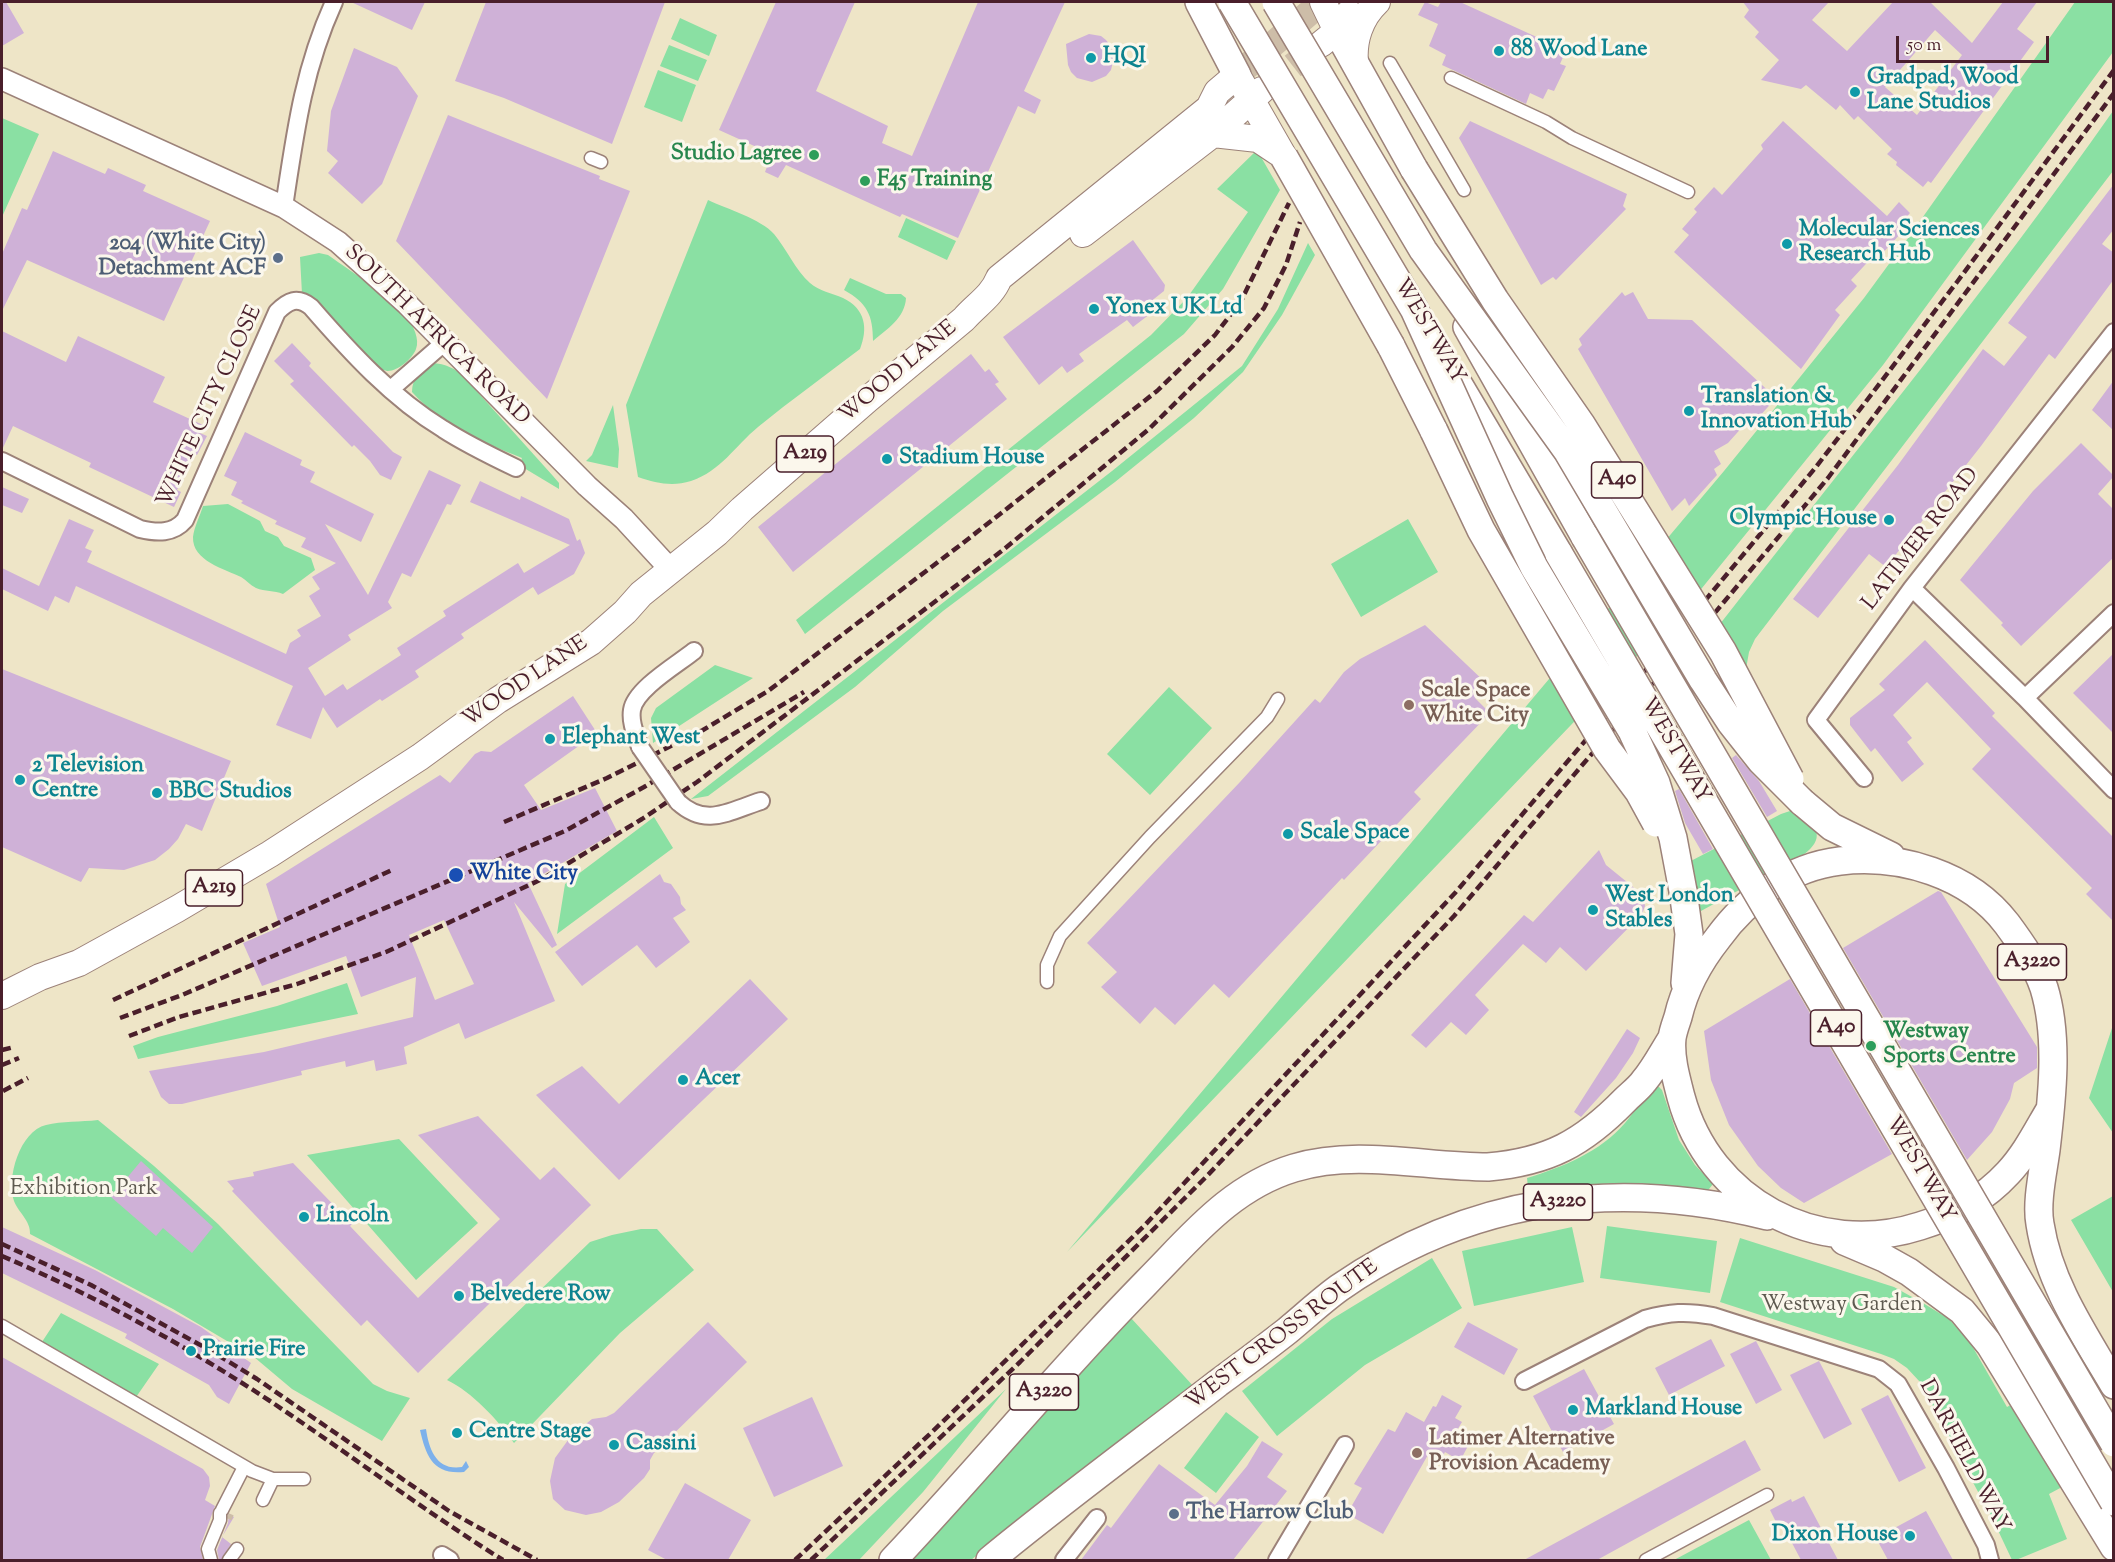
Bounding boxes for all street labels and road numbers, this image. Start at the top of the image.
street label: SOUTH AFRICA ROAD [338,240,534,432]
street label: WESTWAY [1386,275,1470,389]
street label: WHITE CITY CLOSE [153,302,269,512]
street label: WOOD LANE [835,316,963,430]
road number: A219 [776,436,834,472]
road number: A40 [1592,462,1642,498]
street label: LATIMER ROAD [1858,463,1986,617]
street label: WOOD LANE [458,631,594,735]
street label: WESTWAY [1633,693,1715,809]
road number: A219 [186,870,242,906]
road number: A3220 [1998,944,2066,980]
road number: A40 [1810,1010,1862,1046]
street label: WESTWAY [1878,1112,1960,1228]
road number: A3220 [1524,1184,1592,1220]
street label: WEST CROSS ROUTE [1182,1255,1384,1417]
road number: A3220 [1010,1374,1078,1410]
street label: DARFIELD WAY [1912,1376,2014,1538]

